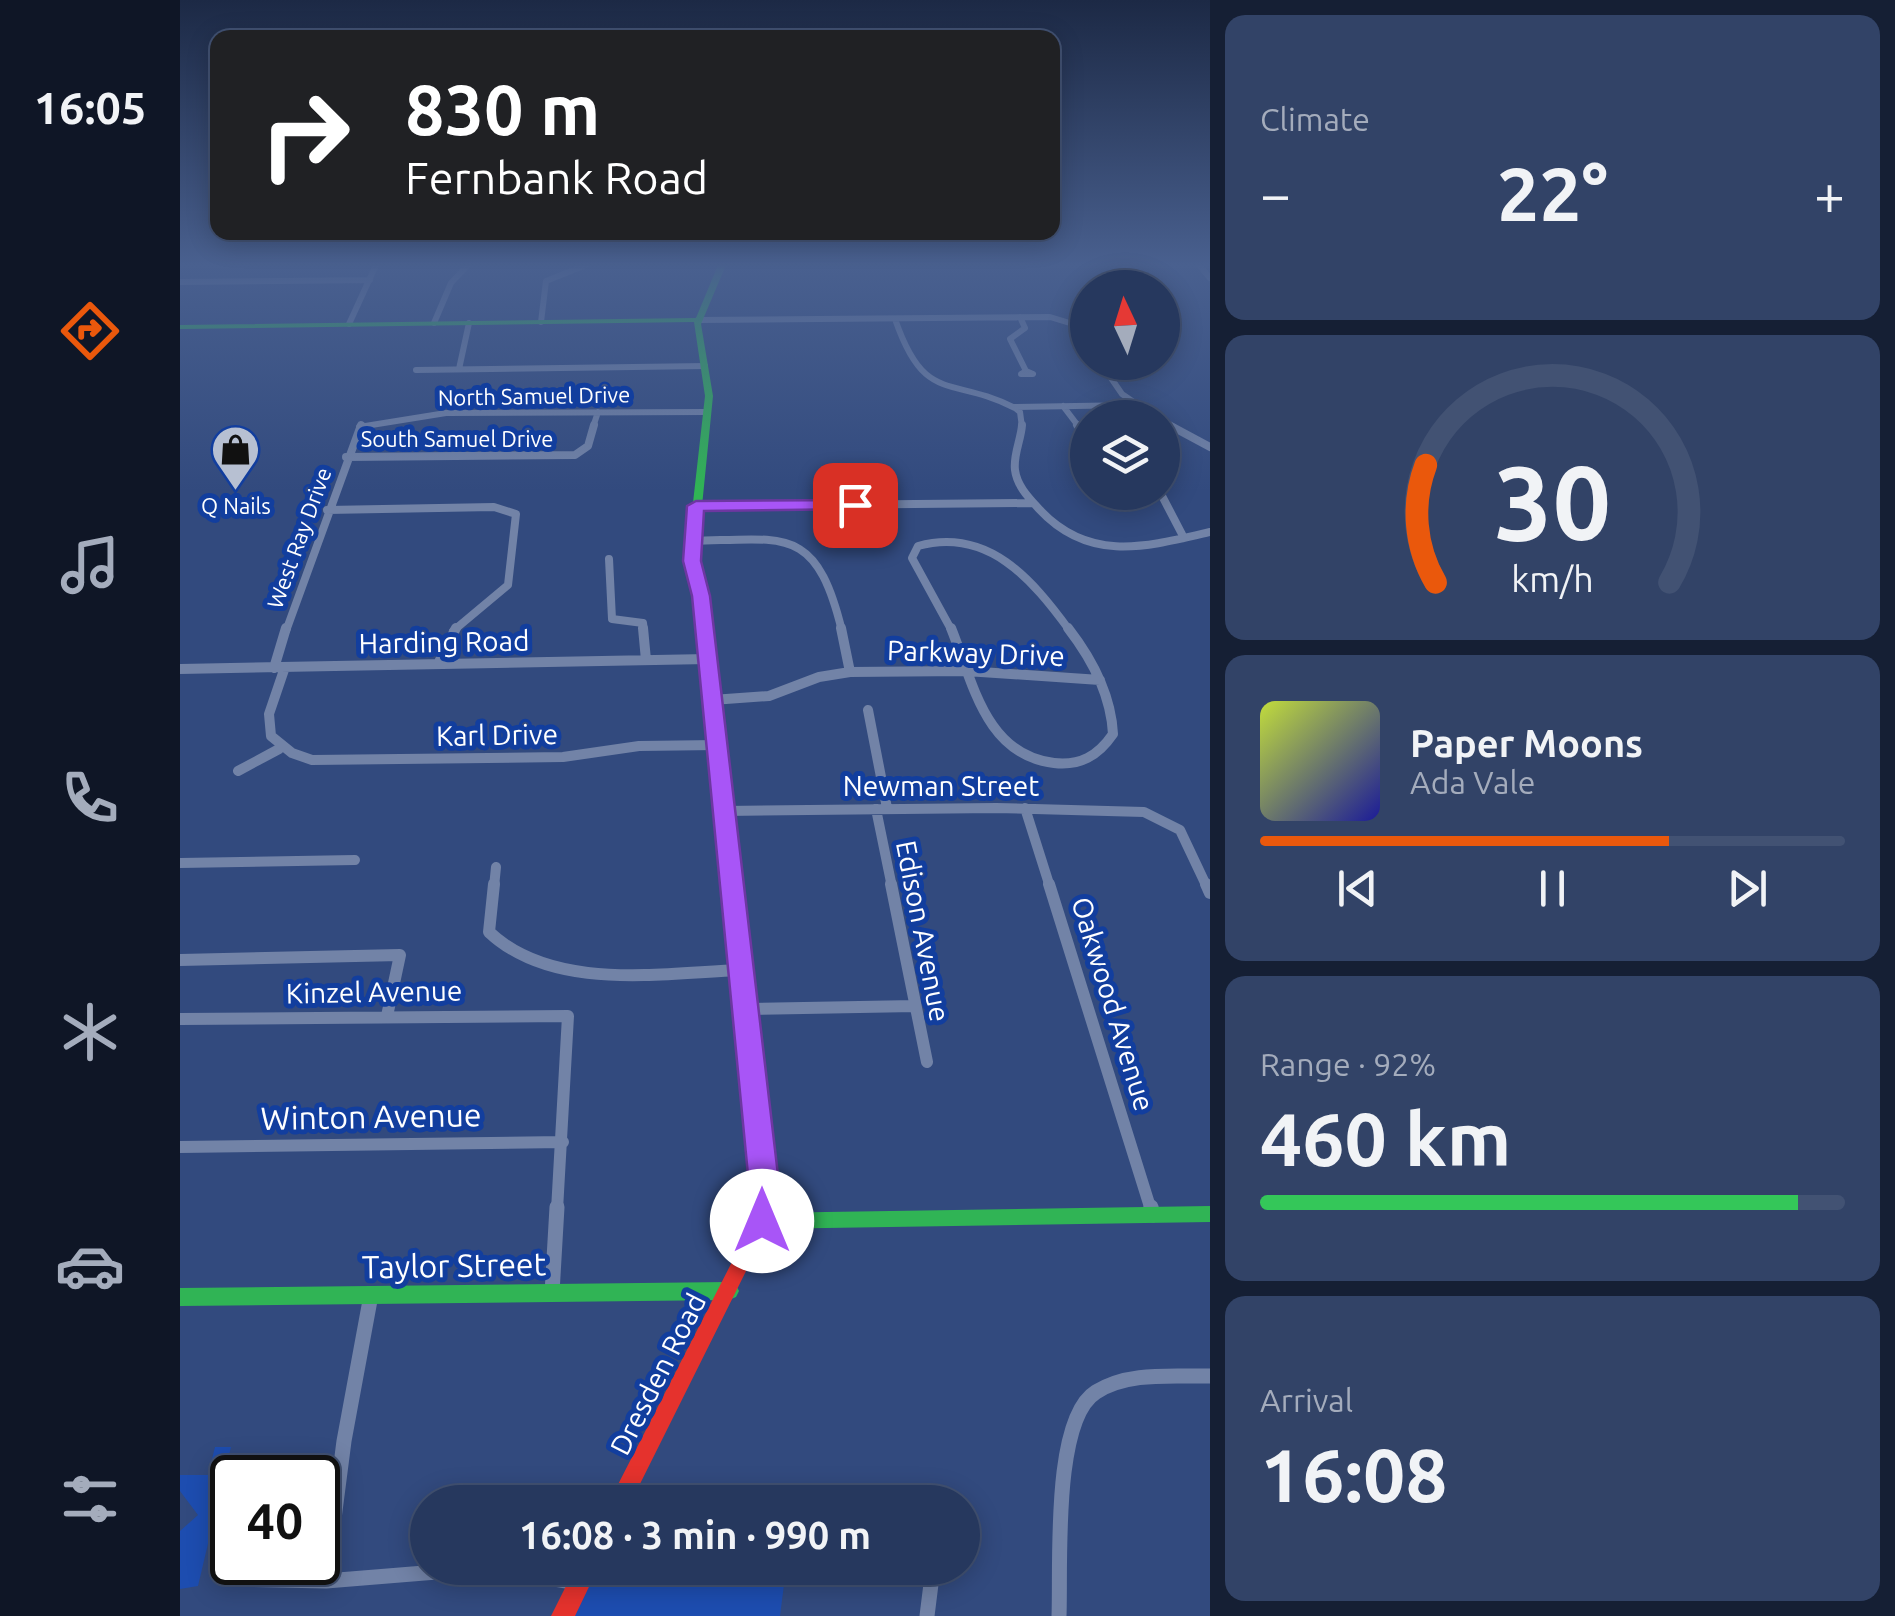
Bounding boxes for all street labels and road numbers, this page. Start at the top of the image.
street label: North Samuel Drive [438,381,630,410]
street label: South Samuel Drive [361,426,553,451]
street label: West Ray Drive [261,464,336,612]
street label: Harding Road [358,625,530,658]
street label: Parkway Drive [887,634,1065,671]
street label: Karl Drive [436,718,558,751]
street label: Newman Street [843,770,1039,801]
street label: Edison Avenue [891,838,956,1024]
street label: Oakwood Avenue [1066,893,1161,1114]
street label: Kinzel Avenue [285,974,463,1009]
street label: Winton Avenue [260,1096,482,1136]
street label: Taylor Street [362,1245,547,1285]
street label: Dresden Road [604,1288,711,1460]

